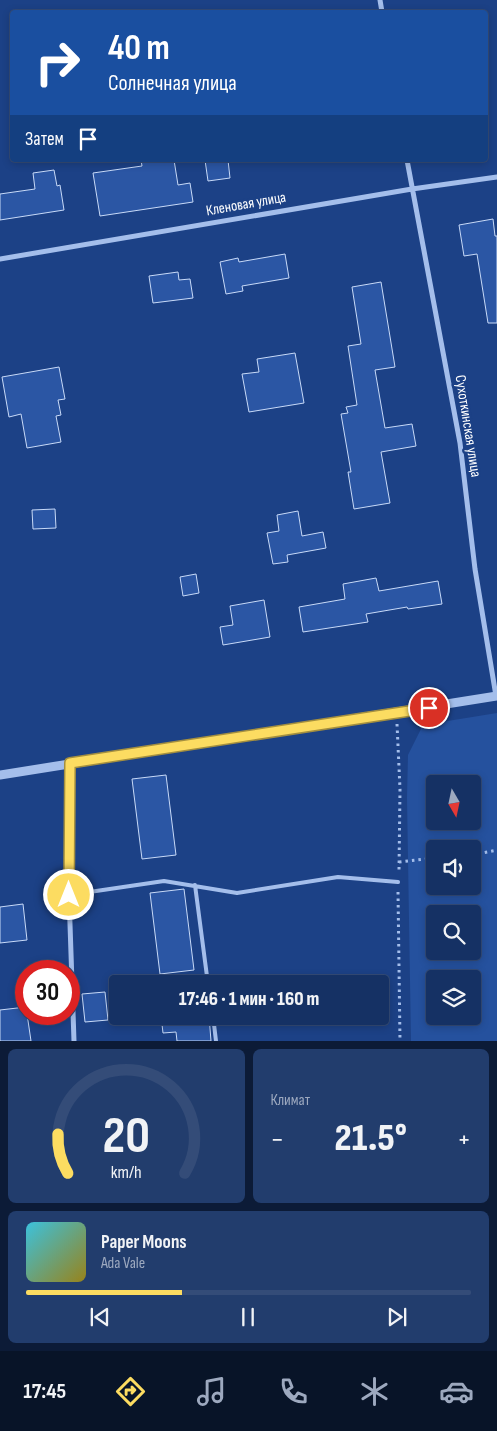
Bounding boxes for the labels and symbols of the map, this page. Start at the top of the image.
street label: Кленовая улица [205,188,288,220]
street label: Сухоткинская улица [451,374,485,479]
pin [408,687,450,729]
north arrow [426,775,481,830]
position arrow [42,868,94,920]
speed limit sign: 30 [15,960,80,1025]

